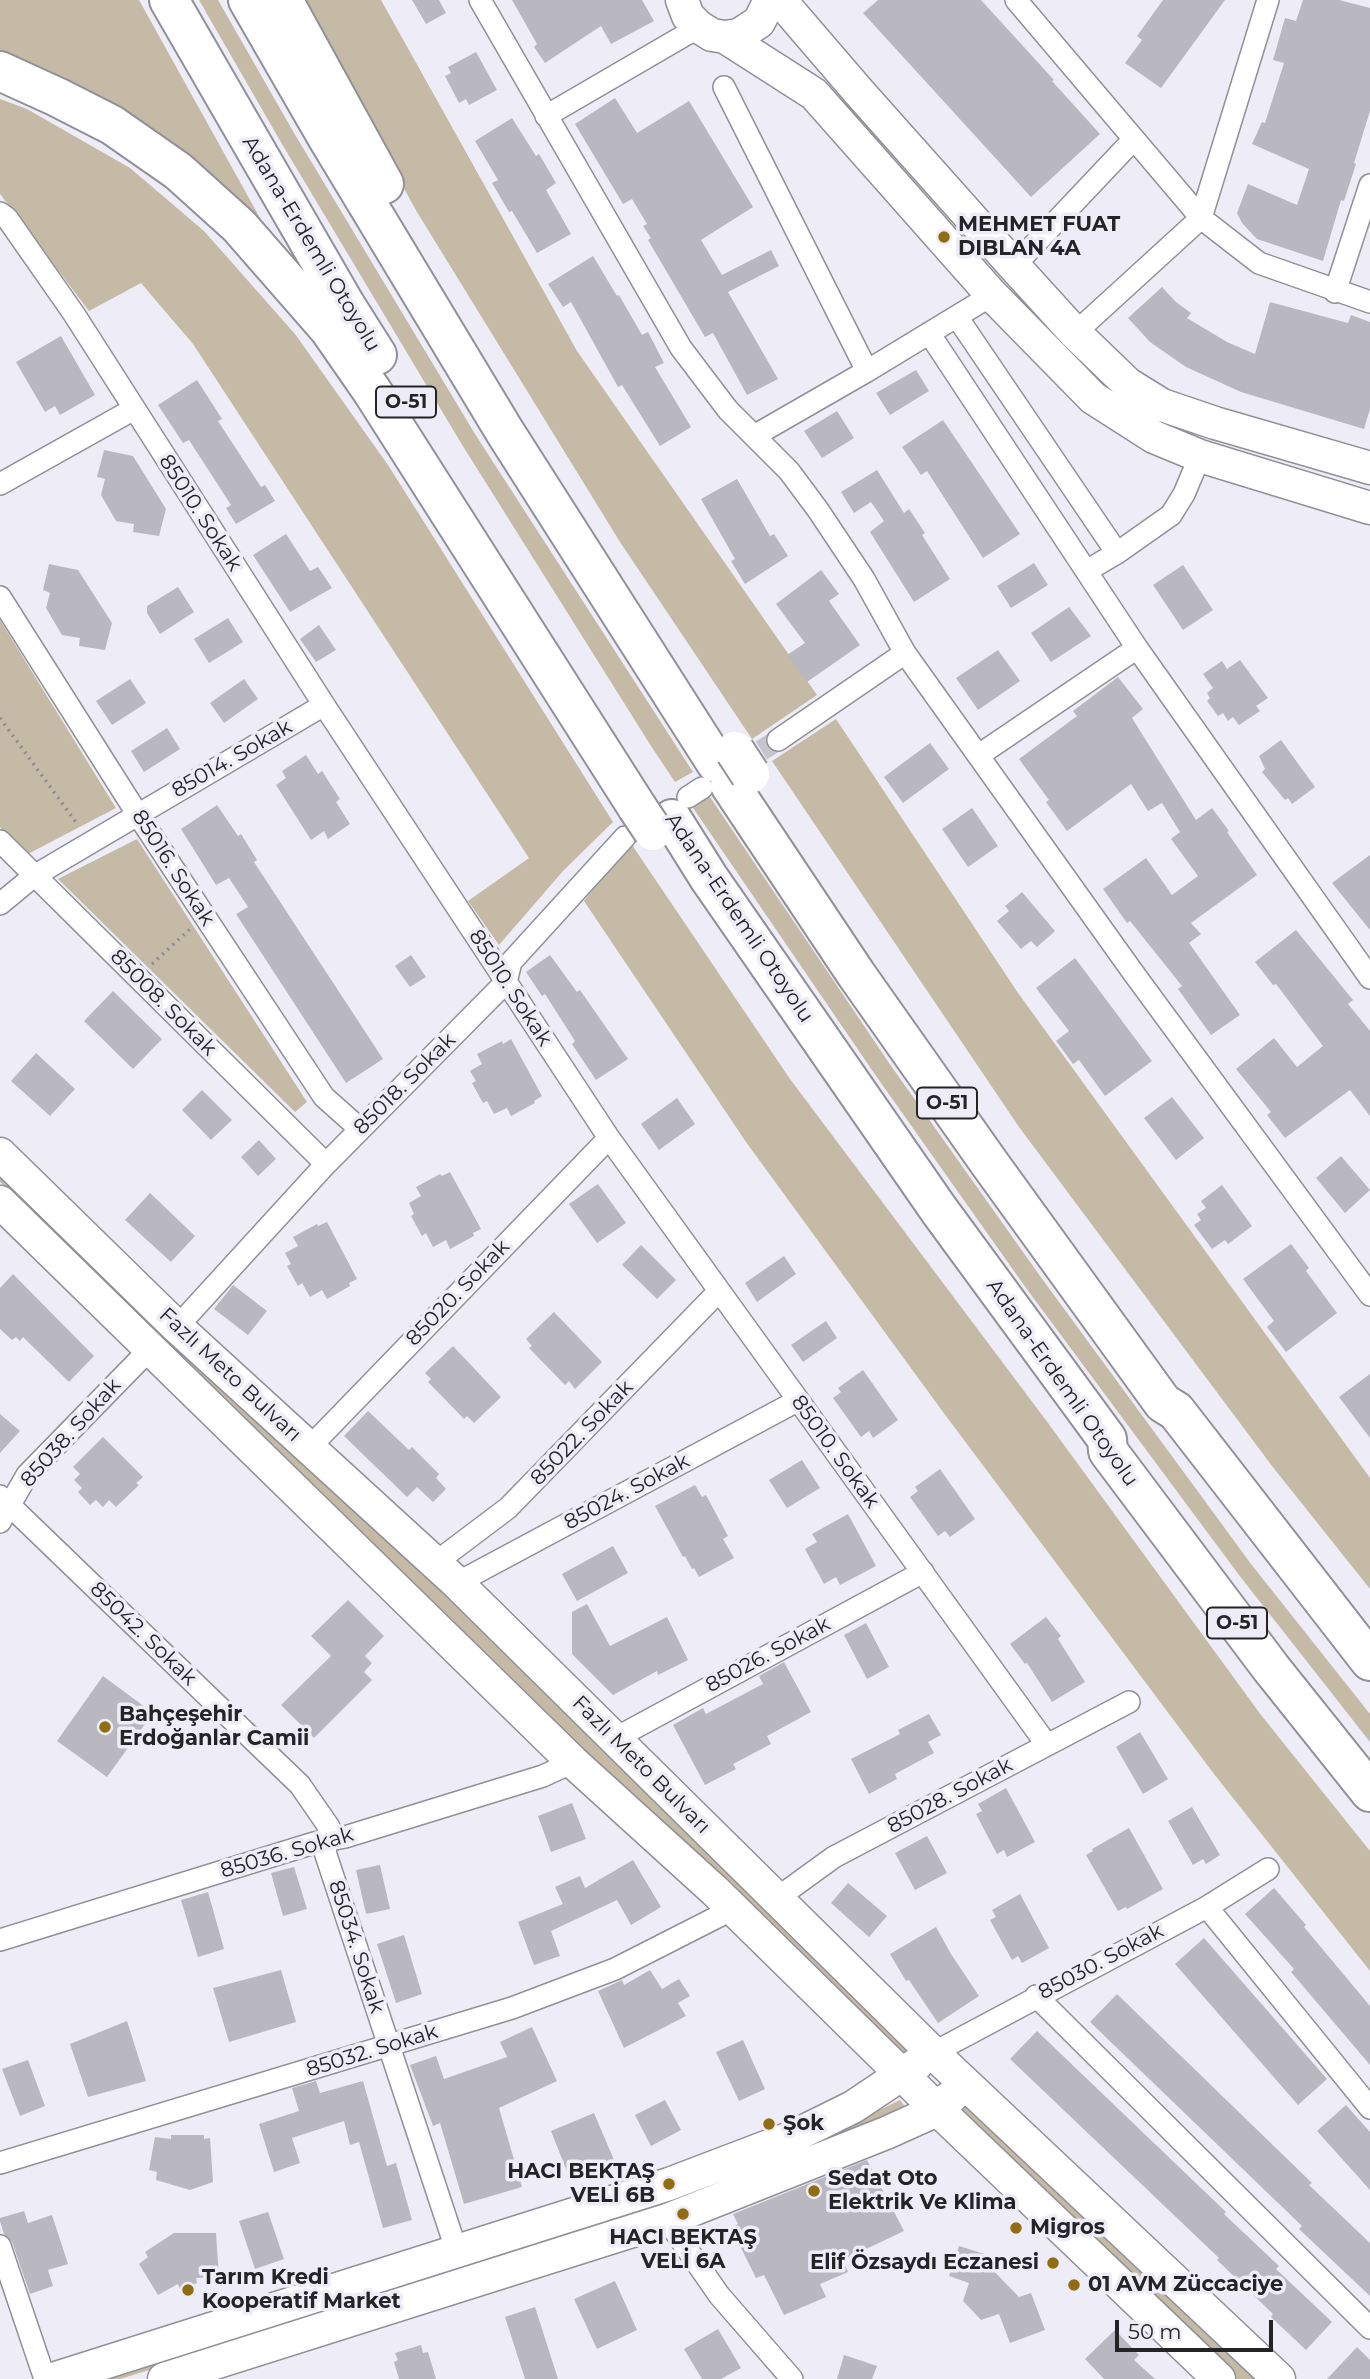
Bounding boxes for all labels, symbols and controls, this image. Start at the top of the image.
street label: Adana-Erdemli Otoyolu [237,132,385,356]
place label: MEHMET FUAT DIBLAN 4A [958,212,1120,262]
marker: MEHMET FUAT DIBLAN 4A [936,229,952,245]
road number: O-51 [376,386,436,418]
street label: 85010. Sokak [153,450,247,576]
street label: 85014. Sokak [168,714,296,804]
street label: 85016. Sokak [126,805,220,931]
street label: Adana-Erdemli Otoyolu [659,809,819,1027]
street label: 85010. Sokak [463,925,557,1051]
street label: 85008. Sokak [105,945,221,1061]
street label: 85018. Sokak [349,1028,461,1140]
road number: O-51 [917,1088,977,1119]
street label: 85020. Sokak [401,1235,515,1351]
street label: Adana-Erdemli Otoyolu [981,1275,1143,1491]
street label: Fazlı Meto Bulvarı [154,1303,306,1447]
street label: 85038. Sokak [16,1373,126,1493]
street label: 85022. Sokak [525,1375,639,1491]
street label: 85010. Sokak [785,1390,885,1514]
street label: 85024. Sokak [560,1448,694,1536]
street label: 85042. Sokak [84,1577,202,1691]
road number: O-51 [1207,1608,1267,1638]
street label: 85026. Sokak [701,1612,835,1698]
street label: Fazlı Meto Bulvarı [567,1691,715,1839]
place label: Bahçeşehir Erdoğanlar Camii [119,1702,309,1752]
marker: Bahçeşehir Erdoğanlar Camii [97,1719,113,1735]
street label: 85028. Sokak [883,1752,1017,1840]
street label: 85036. Sokak [218,1822,356,1884]
street label: 85034. Sokak [323,1877,389,2017]
street label: 85030. Sokak [1034,1919,1168,2005]
street label: 85032. Sokak [303,2019,441,2083]
place label: Şok [783,2111,824,2137]
marker: Şok [761,2116,777,2132]
place label: HACI BEKTAŞ VELİ 6B [507,2159,655,2209]
place label: Sedat Oto Elektrik Ve Klima [828,2166,1016,2216]
marker: HACI BEKTAŞ VELİ 6B [661,2176,677,2192]
marker: Sedat Oto Elektrik Ve Klima [806,2183,822,2199]
marker: HACI BEKTAŞ VELİ 6A [675,2206,691,2222]
place label: Migros [1030,2215,1105,2241]
marker: Migros [1008,2220,1024,2236]
place label: HACI BEKTAŞ VELİ 6A [609,2225,757,2275]
place label: Elif Özsaydı Eczanesi [810,2250,1039,2276]
marker: Elif Özsaydı Eczanesi [1045,2255,1061,2271]
place label: Tarım Kredi Kooperatif Market [202,2265,401,2315]
place label: 01 AVM Züccaciye [1088,2272,1283,2298]
marker: 01 AVM Züccaciye [1066,2277,1082,2293]
marker: Tarım Kredi Kooperatif Market [180,2282,196,2298]
scale bar [1118,2306,1276,2350]
text: 50 m [1128,2319,1182,2344]

